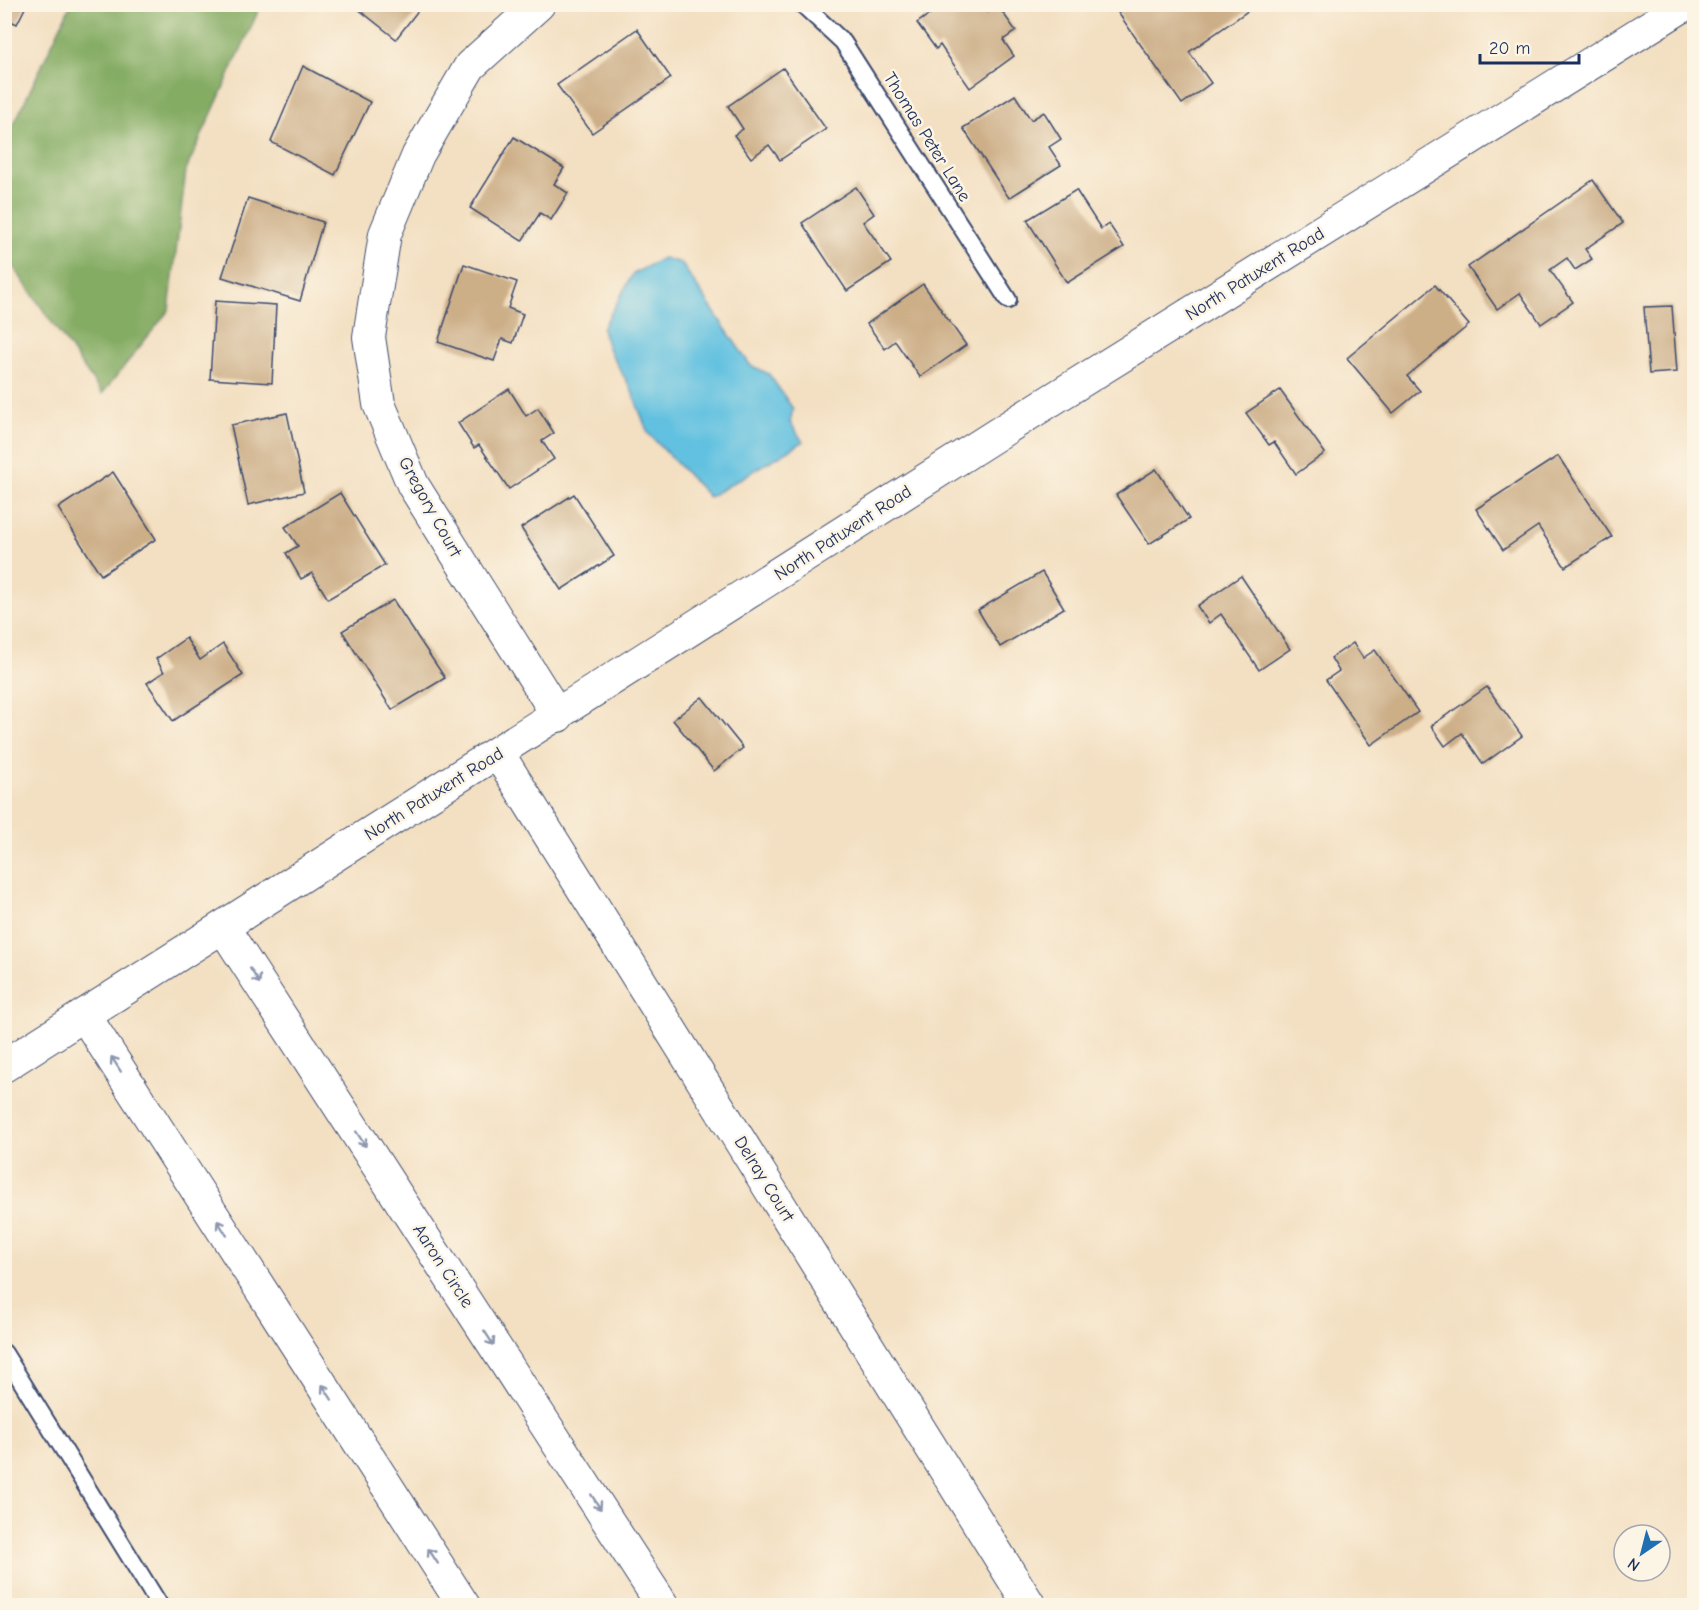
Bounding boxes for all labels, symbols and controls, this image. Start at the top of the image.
scale bar [1480,27,1579,65]
text: 20 m [1489,38,1530,59]
street label: Thomas Peter Lane [879,69,975,205]
street label: North Patuxent Road [1182,223,1328,325]
street label: Gregory Court [394,453,467,561]
street label: North Patuxent Road [770,481,916,585]
street label: North Patuxent Road [361,743,507,845]
one-way arrow [248,967,261,984]
one-way arrow [110,1057,122,1073]
one-way arrow [354,1131,367,1148]
street label: Delray Court [730,1133,799,1226]
one-way arrow [215,1220,227,1237]
street label: Aaron Circle [408,1220,478,1312]
one-way arrow [484,1329,496,1346]
one-way arrow [321,1384,333,1401]
one-way arrow [590,1493,602,1510]
north arrow [1612,1523,1672,1583]
one-way arrow [426,1548,438,1565]
text: N [1625,1554,1643,1575]

